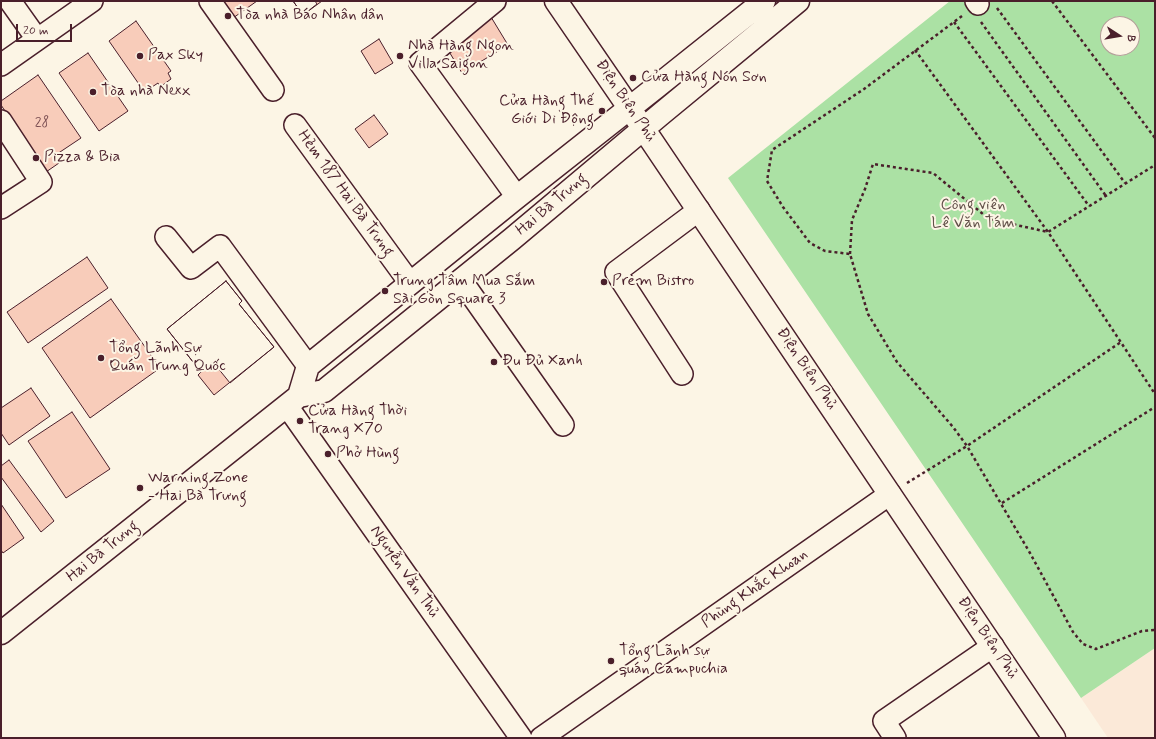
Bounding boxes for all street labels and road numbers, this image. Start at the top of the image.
street label: Điện Biên Phủ [590,56,660,146]
street label: Hẻm 187 Hai Bà Trưng [293,127,397,261]
street label: Hai Bà Trưng [512,170,592,240]
street label: Điện Biên Phủ [771,324,841,414]
street label: Hai Bà Trưng [63,517,143,587]
street label: Nguyễn Văn Thủ [365,522,443,622]
street label: Phùng Khắc Khoan [698,545,812,633]
street label: Điện Biên Phủ [952,593,1022,683]

